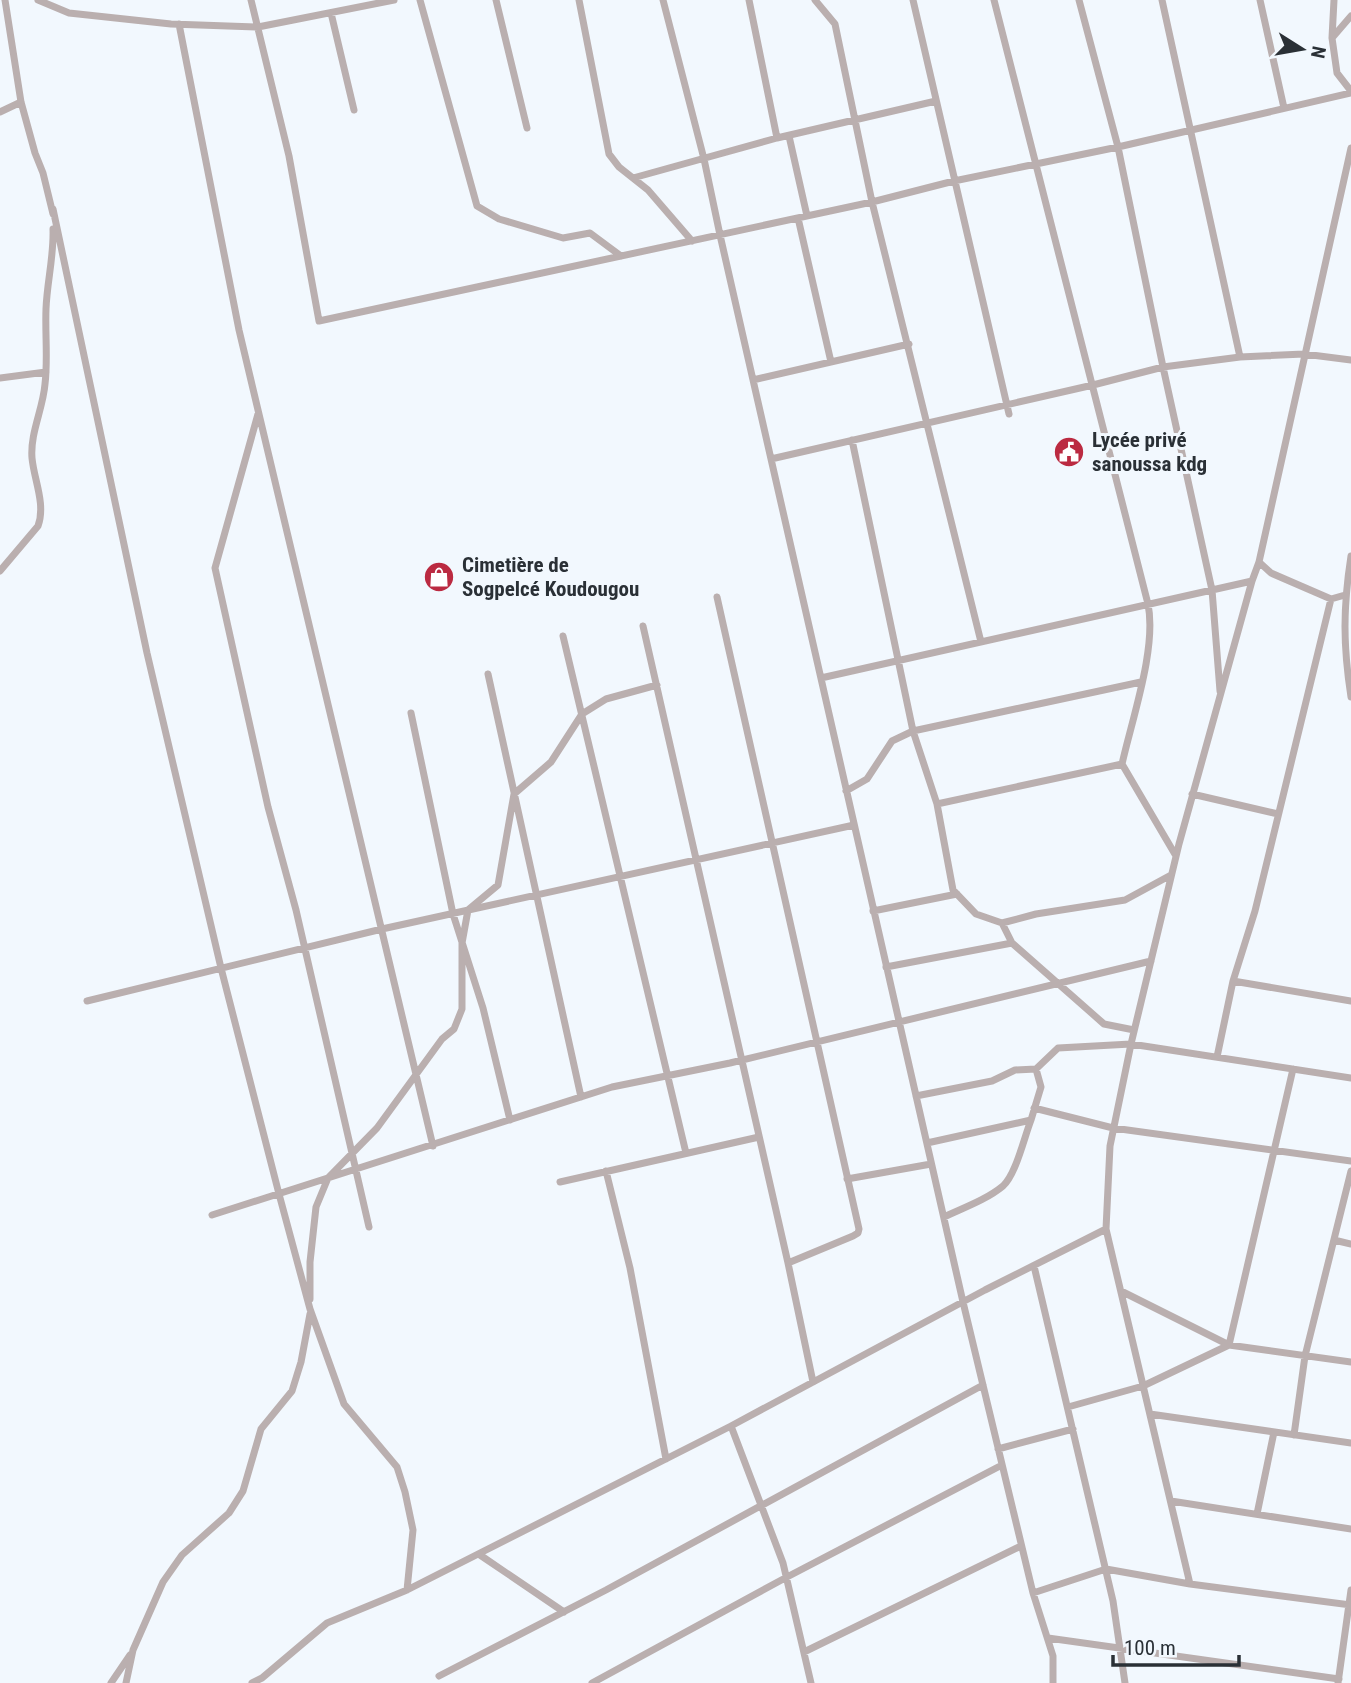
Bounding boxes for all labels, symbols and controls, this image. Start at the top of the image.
north arrow [1267,14,1337,84]
text: N [1306,44,1331,60]
place label: Lycée privé sanoussa kdg [1092,428,1207,476]
public building icon: Lycée privé sanoussa kdg [1052,435,1086,469]
place label: Cimetière de Sogpelcé Koudougou [462,553,639,601]
shop icon: Cimetière de Sogpelcé Koudougou [422,560,456,594]
scale bar [1113,1624,1239,1668]
text: 100 m [1124,1636,1176,1660]

